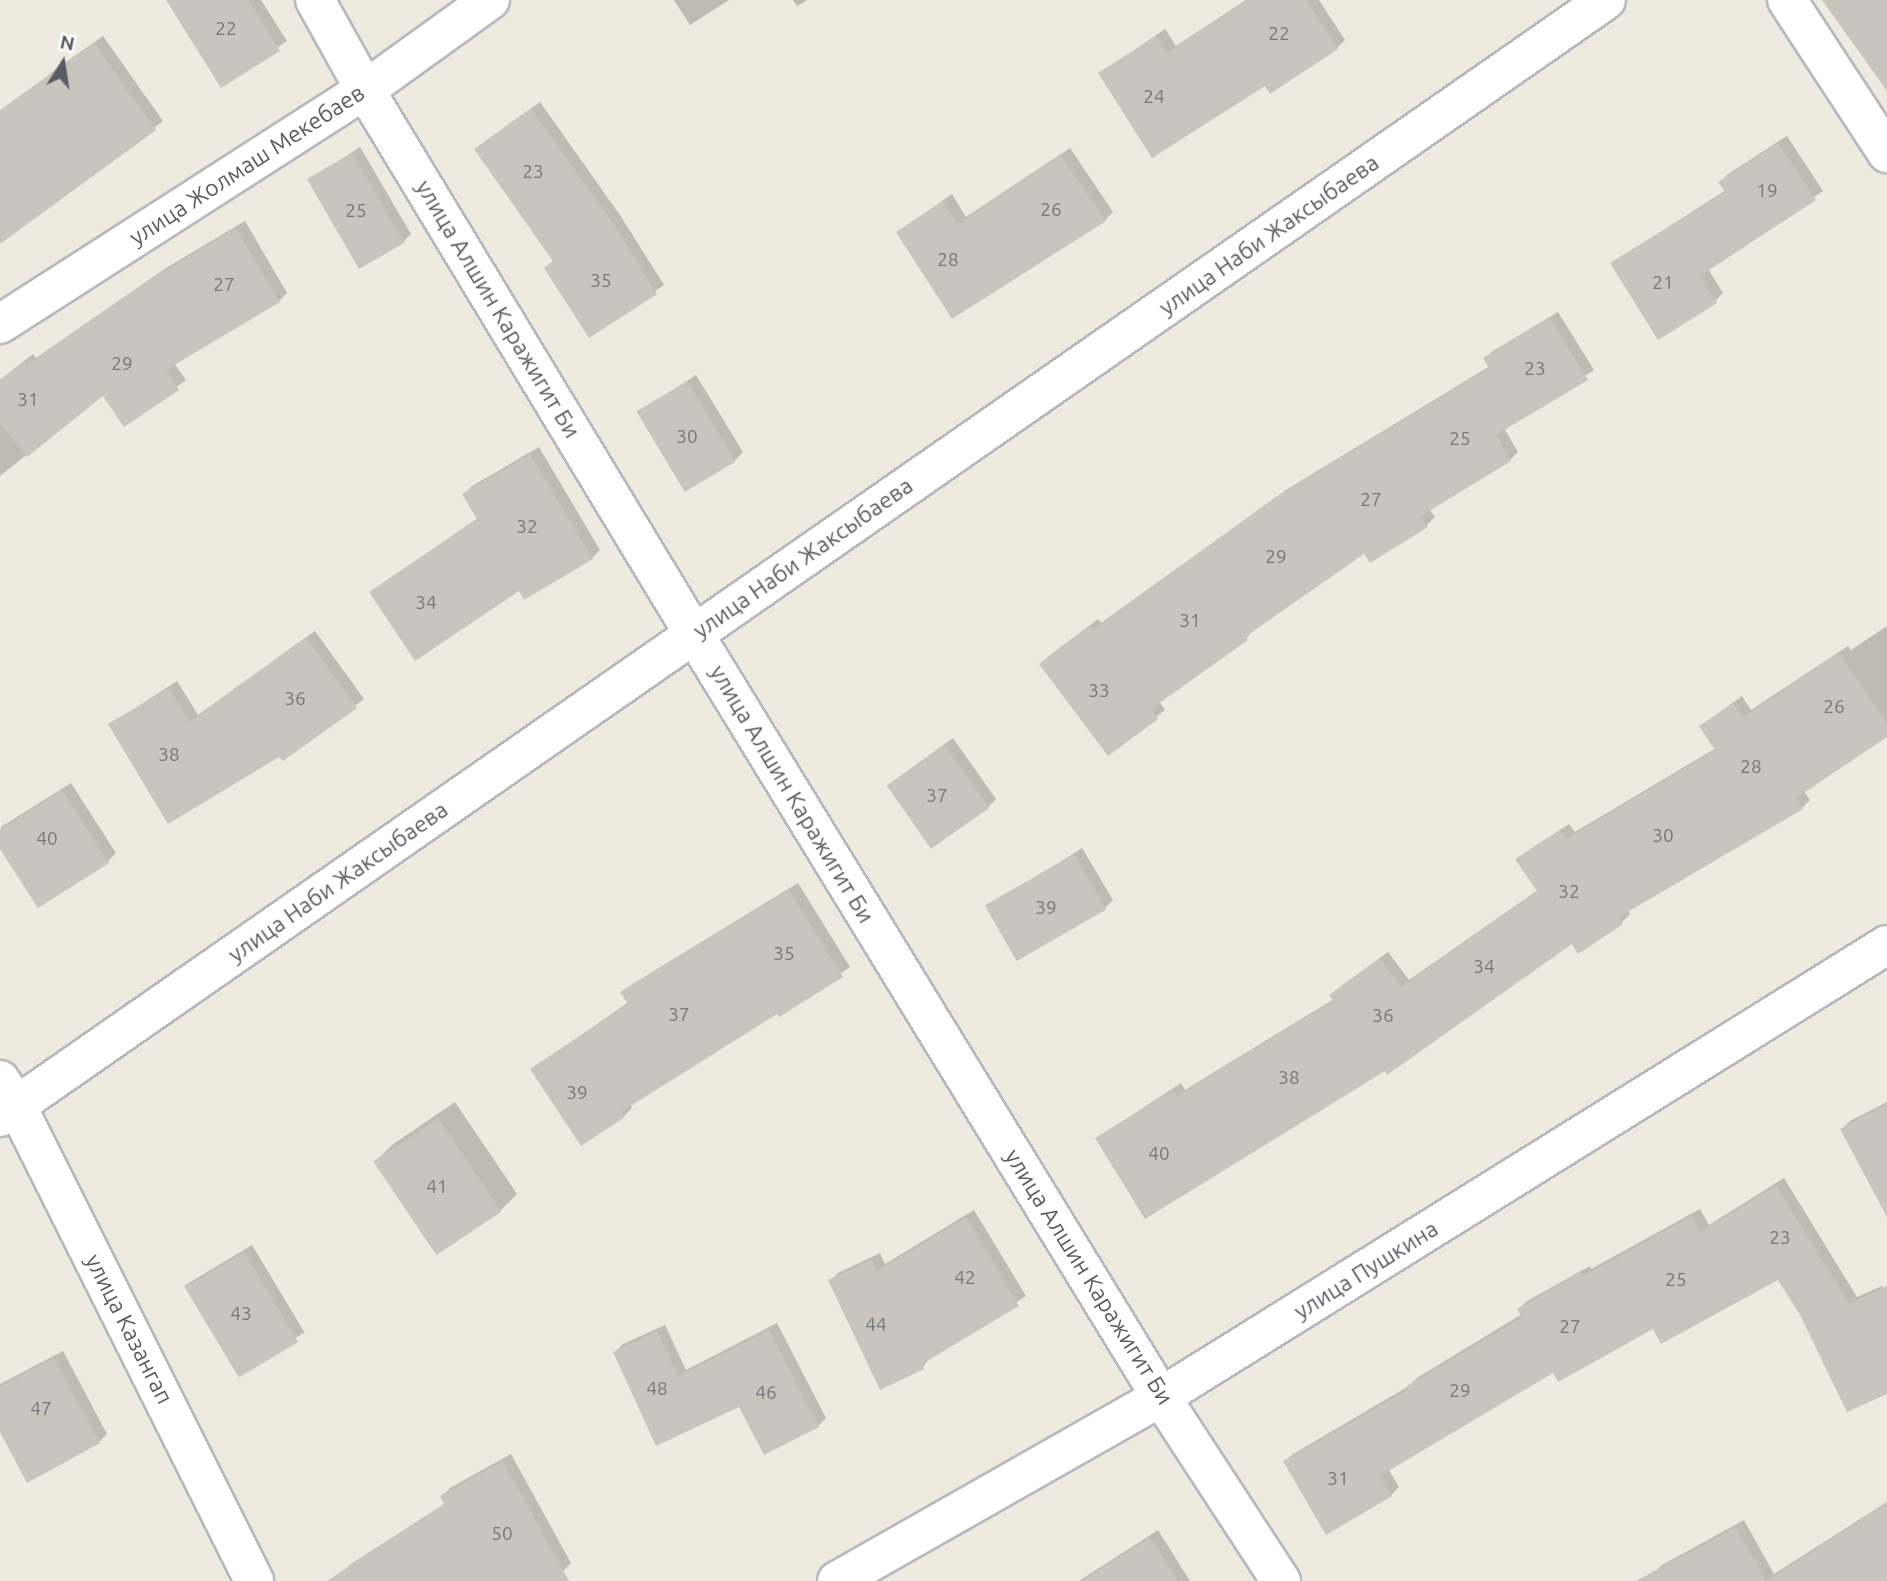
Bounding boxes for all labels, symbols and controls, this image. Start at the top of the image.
house number: 22 [215,18,237,40]
house number: 22 [1268,23,1290,45]
north arrow [28,28,98,98]
text: N [58,30,77,55]
street label: улица Жолмаш Мекебаев [124,79,370,251]
house number: 24 [1143,86,1165,108]
street label: улица Наби Жаксыбаева [1154,149,1384,321]
house number: 23 [522,161,544,183]
street label: улица Алшин Каражигит Би [410,175,586,443]
house number: 19 [1756,180,1778,202]
house number: 26 [1040,199,1062,221]
house number: 25 [345,200,367,222]
house number: 28 [937,249,959,271]
house number: 35 [590,270,612,292]
house number: 21 [1652,272,1674,294]
house number: 27 [213,274,235,296]
house number: 29 [111,353,133,375]
house number: 23 [1524,358,1546,380]
house number: 31 [17,389,39,411]
house number: 30 [676,426,698,448]
house number: 25 [1449,428,1471,450]
street label: улица Наби Жаксыбаева [688,472,918,644]
house number: 27 [1360,489,1382,511]
house number: 32 [516,516,538,538]
house number: 29 [1265,546,1287,568]
house number: 34 [415,592,437,614]
house number: 31 [1179,610,1201,632]
street label: улица Алшин Каражигит Би [704,660,880,928]
house number: 33 [1088,680,1110,702]
house number: 36 [284,688,306,710]
house number: 26 [1823,696,1845,718]
house number: 38 [158,744,180,766]
house number: 28 [1740,756,1762,778]
house number: 37 [926,785,948,807]
street label: улица Наби Жаксыбаева [223,796,453,968]
house number: 30 [1652,825,1674,847]
house number: 40 [36,828,58,850]
house number: 32 [1558,881,1580,903]
house number: 39 [1035,897,1057,919]
house number: 35 [773,943,795,965]
house number: 34 [1473,956,1495,978]
house number: 37 [668,1004,690,1026]
house number: 36 [1372,1005,1394,1027]
house number: 38 [1278,1067,1300,1089]
house number: 39 [566,1082,588,1104]
house number: 40 [1148,1143,1170,1165]
street label: улица Алшин Каражигит Би [999,1144,1179,1410]
house number: 41 [426,1176,448,1198]
street label: улица Пушкина [1289,1215,1443,1325]
house number: 23 [1769,1227,1791,1249]
street label: улица Казангап [79,1249,179,1409]
house number: 42 [954,1267,976,1289]
house number: 25 [1665,1269,1687,1291]
house number: 43 [230,1303,252,1325]
house number: 44 [865,1314,887,1336]
house number: 27 [1559,1316,1581,1338]
house number: 48 [646,1378,668,1400]
house number: 29 [1449,1380,1471,1402]
house number: 46 [755,1382,777,1404]
house number: 47 [30,1398,52,1420]
house number: 31 [1327,1468,1349,1490]
house number: 50 [491,1523,513,1545]

